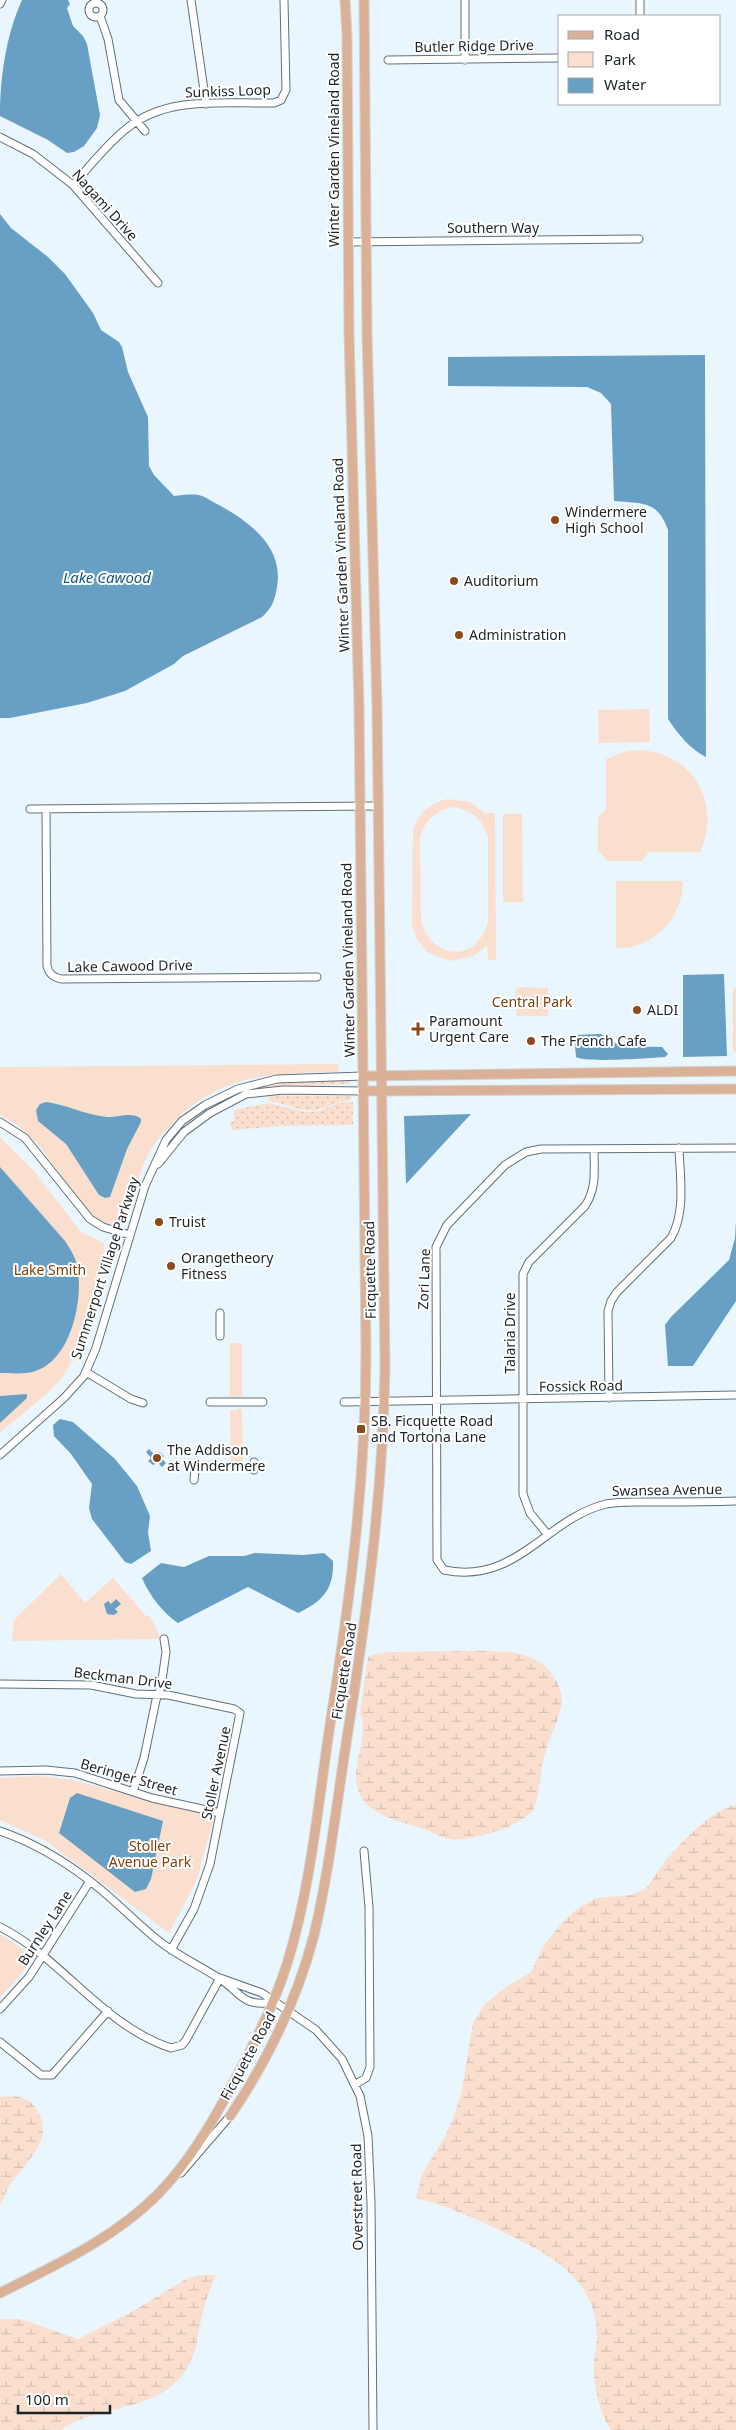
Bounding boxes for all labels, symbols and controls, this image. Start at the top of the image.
legend [558,15,721,105]
text: Road [604,24,640,44]
street label: Butler Ridge Drive [414,35,534,56]
text: Park [604,49,636,69]
street label: Winter Garden Vineland Road [324,53,343,247]
text: Water [604,74,646,94]
street label: Sunkiss Loop [185,80,271,101]
street label: Nagami Drive [68,165,143,245]
street label: Southern Way [447,218,540,237]
street label: Winter Garden Vineland Road [328,457,353,653]
place label: Windermere High School [565,502,647,537]
marker: Windermere High School [549,514,561,526]
water label: Lake Cawood [63,567,151,587]
place label: Auditorium [464,571,538,590]
marker: Auditorium [448,575,460,587]
place label: Administration [469,625,566,644]
marker: Administration [453,629,465,641]
street label: Winter Garden Vineland Road [336,863,359,1057]
street label: Lake Cawood Drive [67,955,193,976]
park label: Central Park [492,992,573,1011]
place label: ALDI [647,1000,679,1019]
marker: ALDI [631,1004,643,1016]
place label: Paramount Urgent Care [429,1011,509,1046]
marker: Paramount Urgent Care [411,1022,425,1036]
place label: The French Cafe [541,1031,647,1050]
marker: The French Cafe [525,1035,537,1047]
street label: Summerport Village Parkway [66,1173,143,1361]
place label: Truist [169,1212,206,1231]
marker: Truist [153,1216,165,1228]
street label: Ficquette Road [359,1221,380,1319]
place label: Orangetheory Fitness [181,1248,274,1283]
street label: Zori Lane [413,1248,434,1310]
park label: Lake Smith [14,1260,86,1279]
marker: Orangetheory Fitness [165,1260,177,1272]
street label: Talaria Drive [500,1292,519,1374]
street label: Fossick Road [539,1375,623,1396]
place label: SB. Ficquette Road and Tortona Lane [371,1411,493,1446]
marker: SB. Ficquette Road and Tortona Lane [355,1423,367,1435]
place label: The Addison at Windermere [167,1440,266,1475]
marker: The Addison at Windermere [151,1452,163,1464]
street label: Swansea Avenue [612,1479,722,1500]
street label: Ficquette Road [326,1621,361,1721]
street label: Beckman Drive [73,1662,173,1693]
street label: Stoller Avenue [196,1724,235,1821]
street label: Beringer Street [78,1754,180,1799]
park label: Stoller Avenue Park [109,1836,192,1871]
street label: Burnley Lane [13,1886,76,1969]
street label: Ficquette Road [215,2008,280,2103]
street label: Overstreet Road [346,2143,367,2251]
scale bar [18,2382,110,2414]
text: 100 m [25,2389,69,2409]

